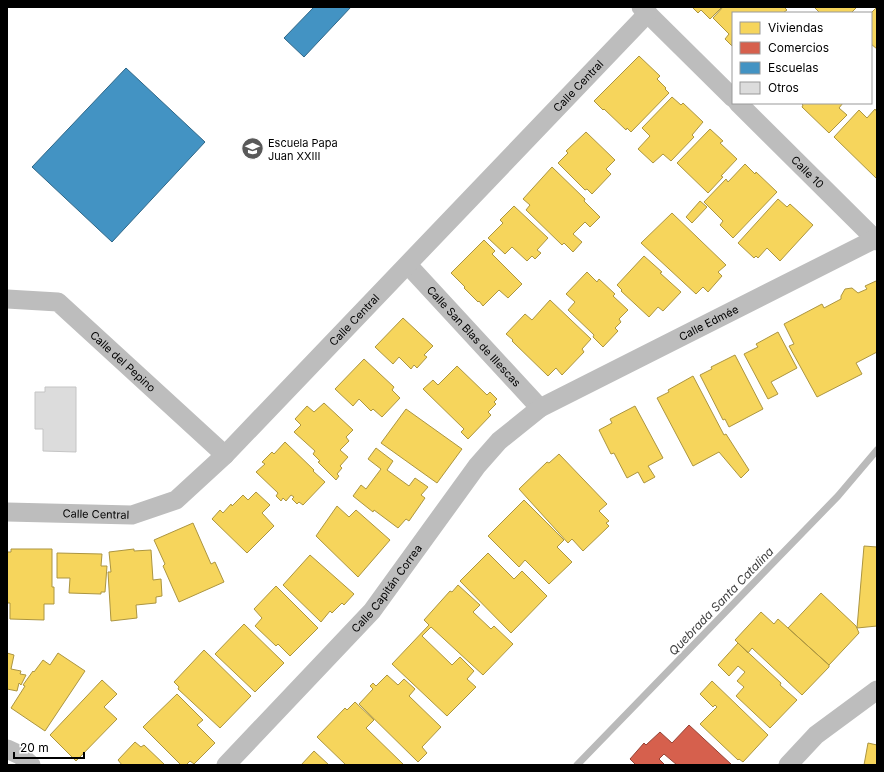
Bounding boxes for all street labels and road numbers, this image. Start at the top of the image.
street label: Calle Central [550,57,606,115]
street label: Calle 10 [788,153,827,191]
street label: Calle San Blas de Illescas [424,283,524,390]
street label: Calle Central [326,291,382,349]
street label: Calle Edmée [676,302,741,344]
street label: Calle del Pepino [87,328,159,395]
street label: Calle Central [62,506,129,522]
street label: Calle Capitán Correa [348,542,425,636]

